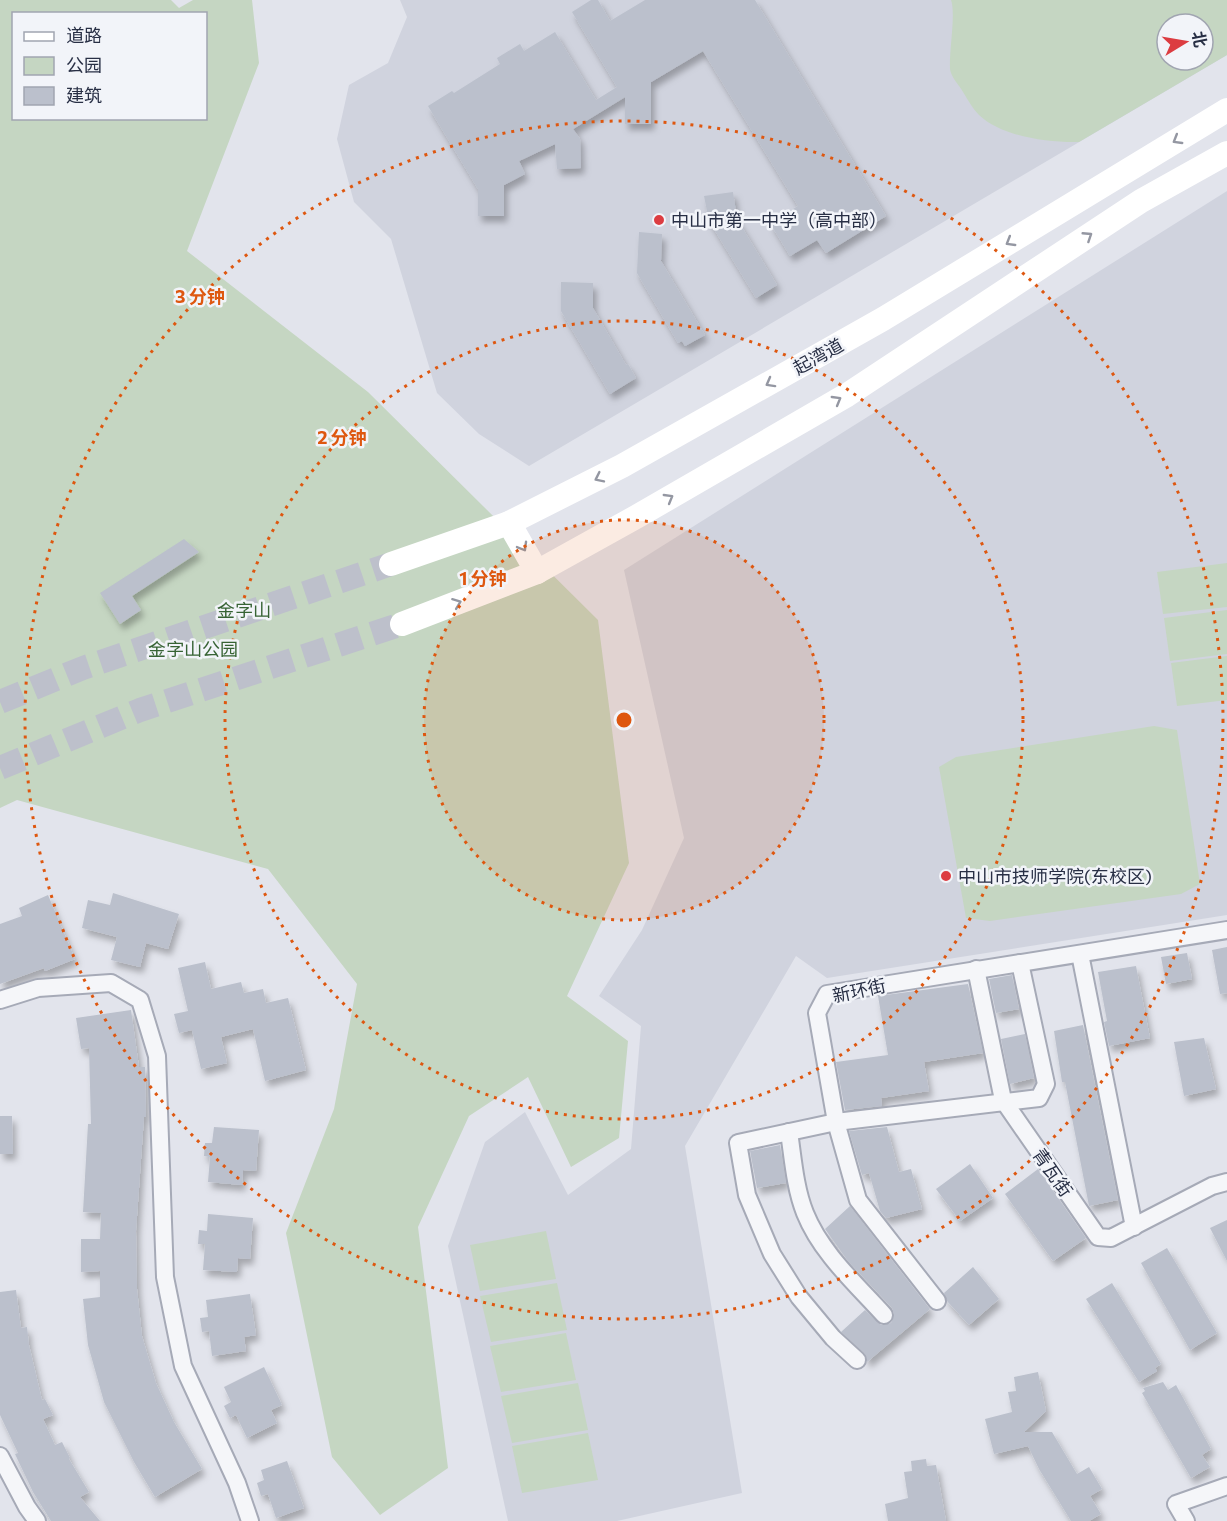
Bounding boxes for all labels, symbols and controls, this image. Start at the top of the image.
legend [12,12,207,120]
north arrow [1155,12,1215,72]
text: 道路 [66,24,102,46]
text: 北 [1189,29,1211,49]
text: 公园 [66,54,102,76]
text: 建筑 [66,84,102,106]
one-way arrow [1173,133,1183,145]
place label: 中山市第一中学（高中部） [671,209,887,231]
marker: 中山市第一中学（高中部） [652,213,666,227]
one-way arrow [1082,231,1092,243]
one-way arrow [1006,234,1016,246]
text: 3 分钟 [175,285,225,307]
street label: 起湾道 [789,333,847,379]
one-way arrow [766,376,776,387]
one-way arrow [831,396,841,407]
text: 2 分钟 [317,426,367,448]
one-way arrow [595,470,606,482]
one-way arrow [663,494,673,505]
one-way arrow [516,541,527,551]
text: 1 分钟 [459,567,507,589]
one-way arrow [451,598,462,610]
park label: 金字山 [217,599,271,621]
park label: 金字山公园 [148,638,238,660]
centre of rings [614,710,634,730]
place label: 中山市技师学院(东校区) [958,865,1152,887]
marker: 中山市技师学院(东校区) [939,869,953,883]
street label: 新环街 [830,974,888,1006]
street label: 青瓦街 [1029,1144,1077,1200]

